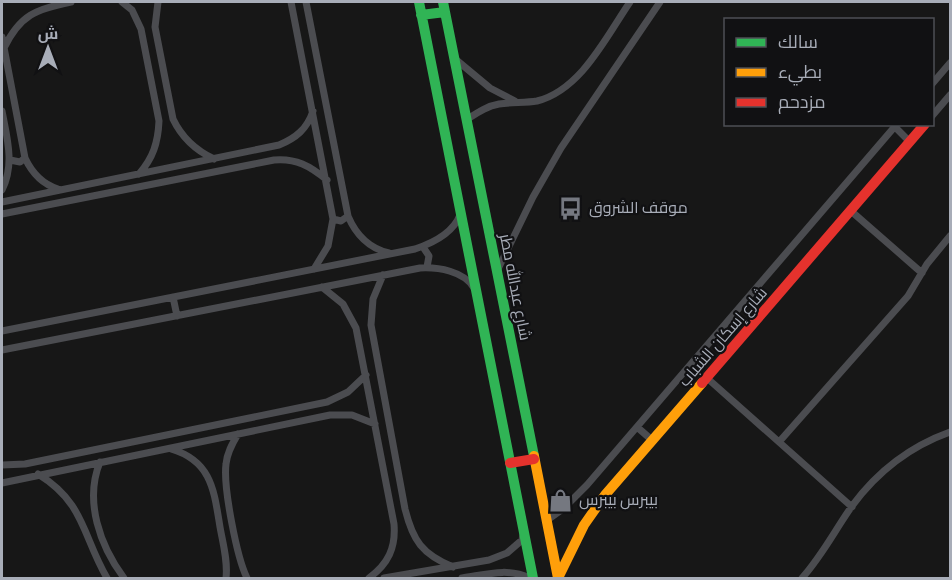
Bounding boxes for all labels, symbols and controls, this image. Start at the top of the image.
north arrow [18,18,78,78]
legend [724,18,934,126]
text: ش [38,23,58,45]
text: سالك [778,30,818,55]
text: بطيء [778,60,822,86]
text: مزدحم [778,90,826,115]
bus stop icon: موقف الشروق [558,195,584,221]
place label: موقف الشروق [589,197,688,219]
street label: شارع عبدالله مطر [494,231,536,342]
street label: شارع إسكان الشباب [674,282,772,392]
shop icon: بيبرس بيبرس [548,487,574,513]
place label: بيبرس بيبرس [579,489,658,511]

